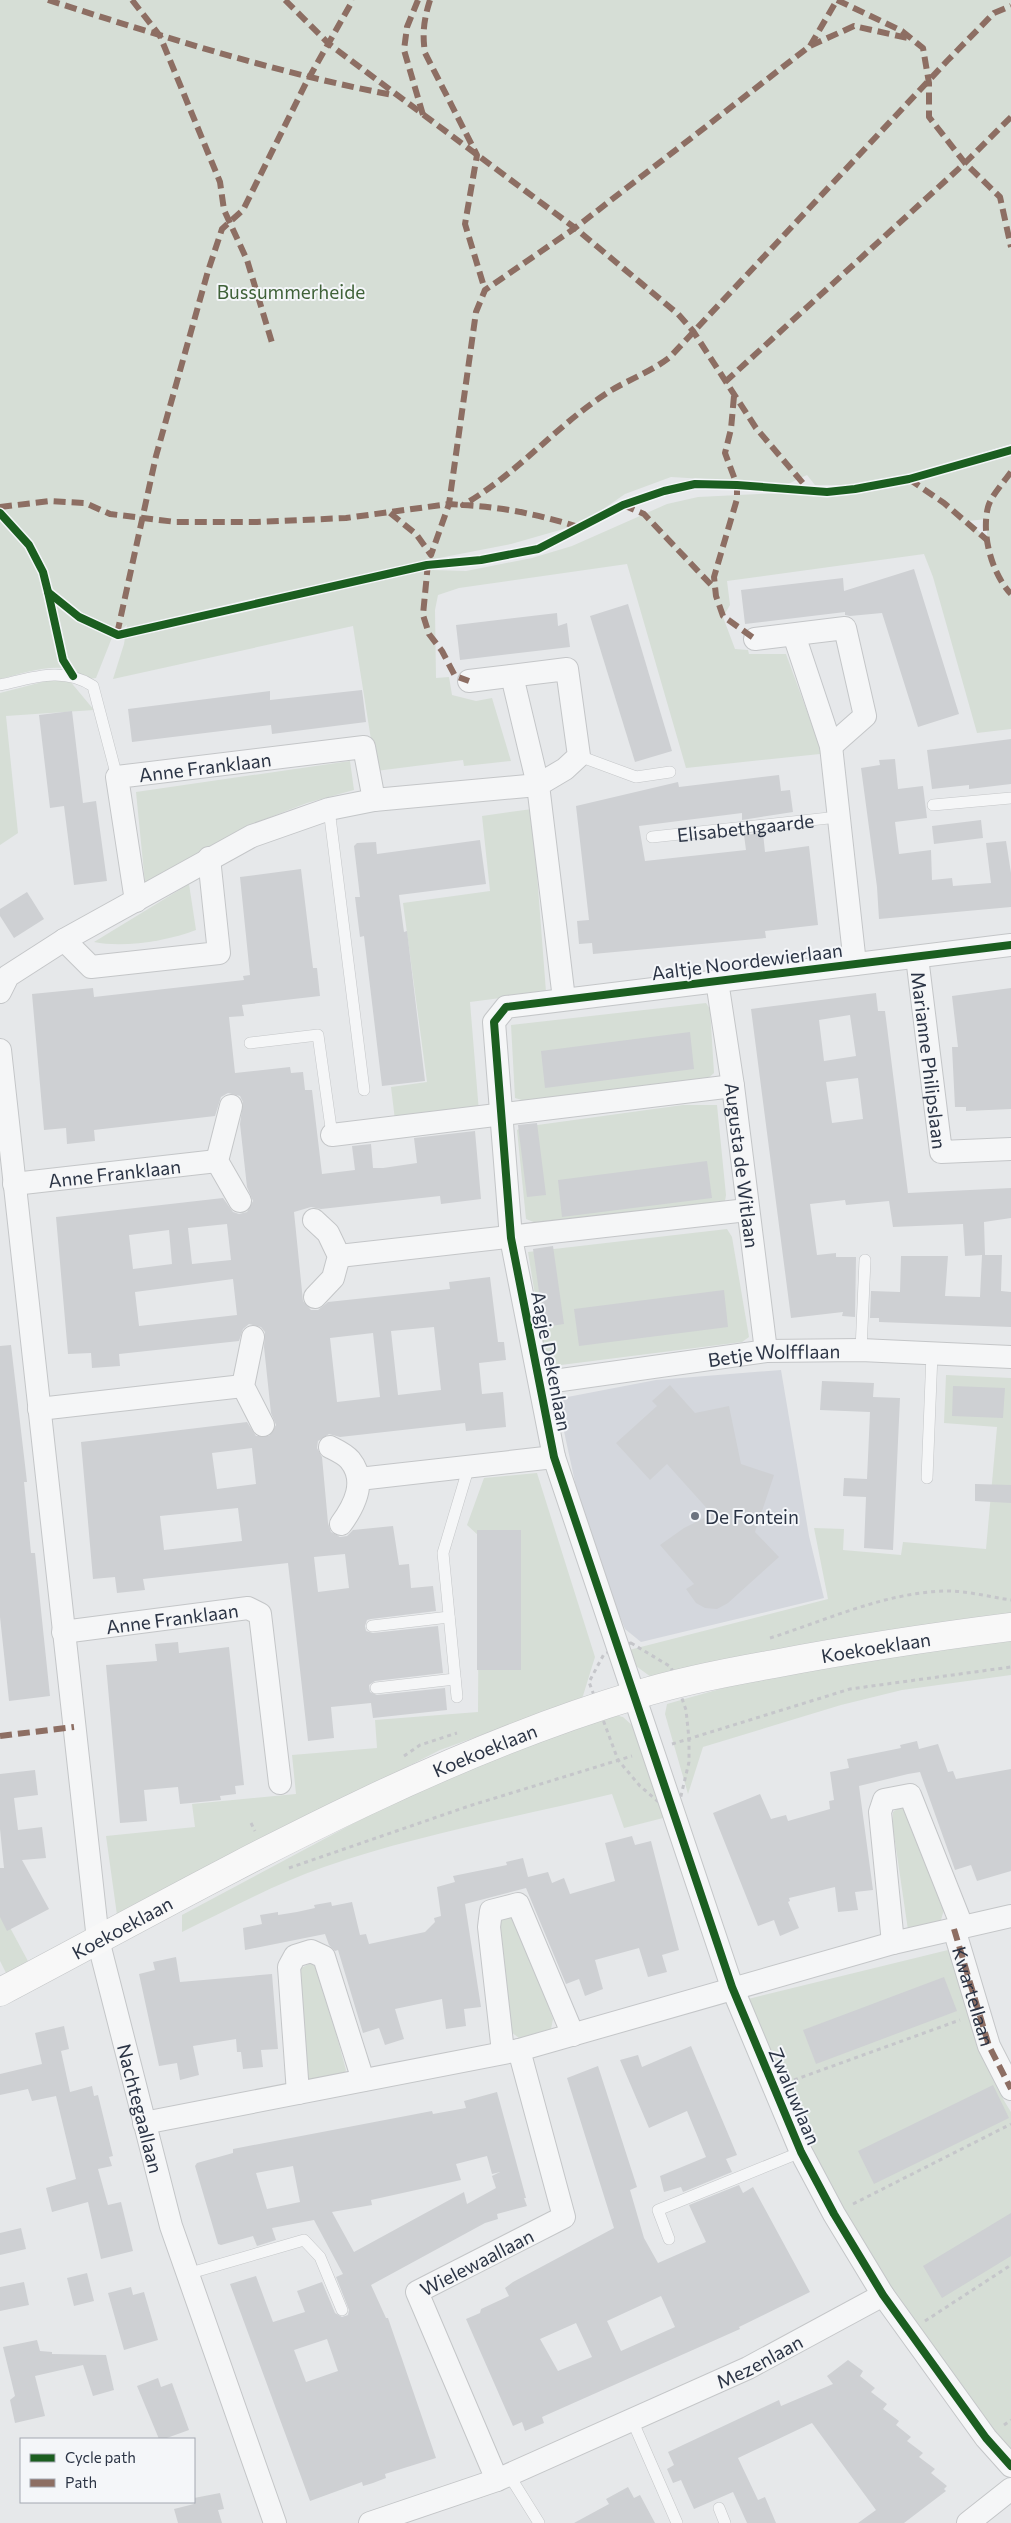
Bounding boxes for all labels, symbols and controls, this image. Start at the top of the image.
park label: Bussummerheide [217,280,365,303]
street label: Anne Franklaan [137,747,272,786]
street label: Elisabethgaarde [676,808,815,846]
street label: Aaltje Noordewierlaan [650,938,844,984]
street label: Marianne Philipslaan [907,970,952,1150]
street label: Augusta de Witlaan [721,1081,765,1249]
street label: Anne Franklaan [47,1154,182,1192]
street label: Aagje Dekenlaan [527,1289,577,1433]
street label: Betje Wolfflaan [706,1338,840,1371]
place label: De Fontein [705,1505,799,1528]
marker: De Fontein [689,1510,701,1522]
street label: Anne Franklaan [104,1598,240,1638]
street label: Koekoeklaan [819,1627,932,1667]
street label: Koekoeklaan [429,1718,540,1781]
street label: Koekoeklaan [68,1891,176,1963]
street label: Kwartellaan [948,1944,1000,2049]
street label: Nachtegaallaan [113,2041,168,2175]
street label: Zwaluwlaan [764,2044,826,2148]
street label: Wielewaallaan [416,2223,537,2300]
street label: Mezenlaan [712,2329,806,2392]
legend [20,2438,195,2503]
text: Cycle path [65,2448,136,2466]
text: Path [65,2473,97,2491]

